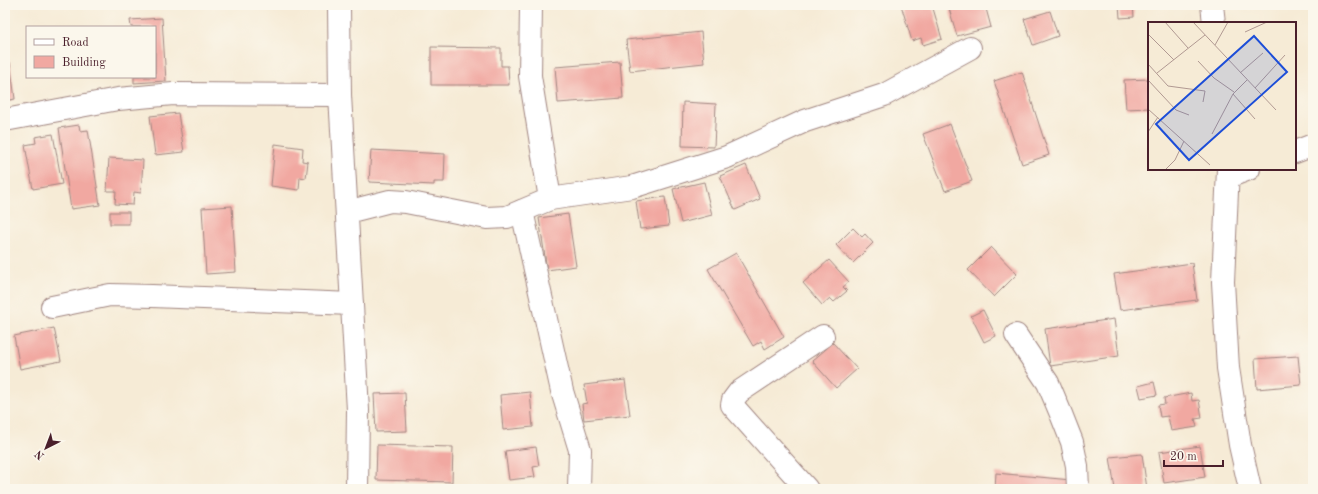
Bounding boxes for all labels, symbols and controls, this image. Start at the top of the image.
inset map [1148,22,1296,170]
legend [26,26,156,78]
text: Road [62,37,89,49]
text: Building [62,57,106,69]
north arrow [26,428,66,468]
scale bar [1164,442,1223,468]
text: N [33,447,47,461]
text: 20 m [1170,451,1197,463]

